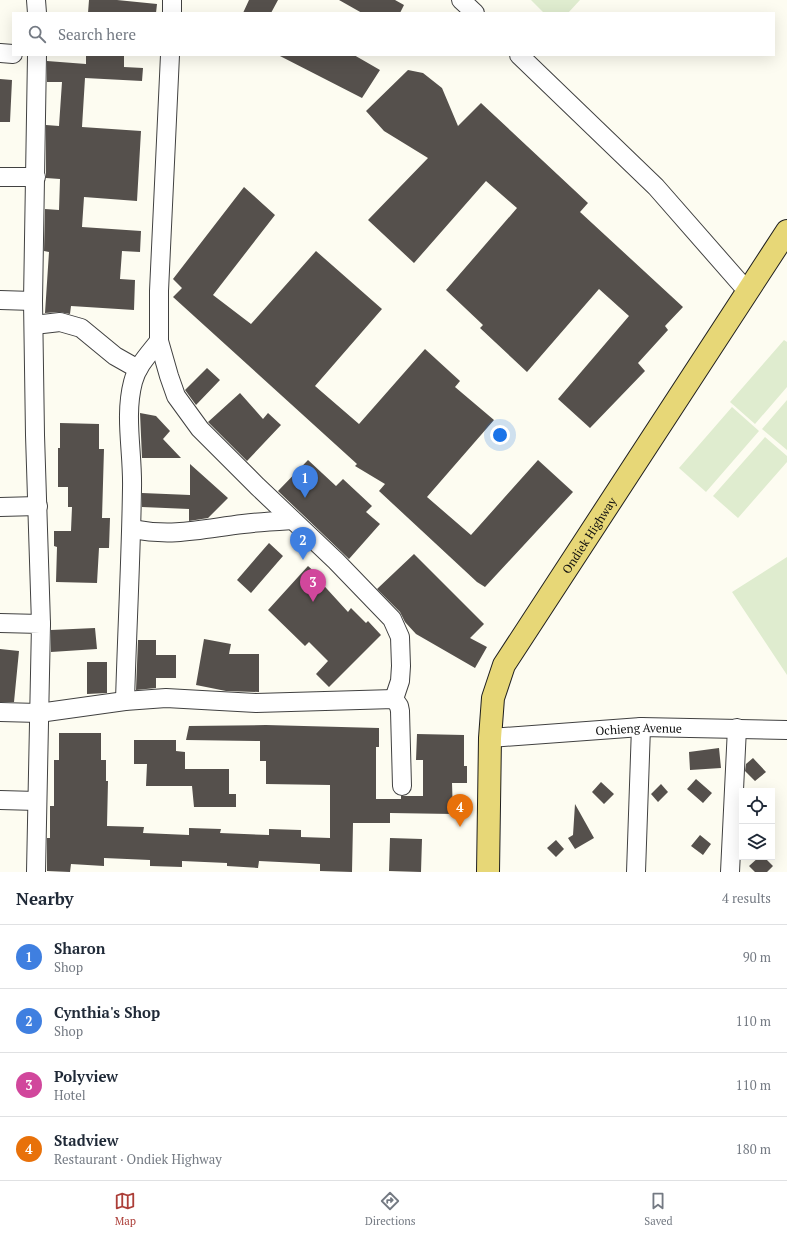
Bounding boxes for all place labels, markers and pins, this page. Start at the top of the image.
pin: 1 [292,465,318,498]
pin: 2 [290,527,316,560]
pin: 3 [300,569,326,602]
pin: 4 [447,794,473,827]

